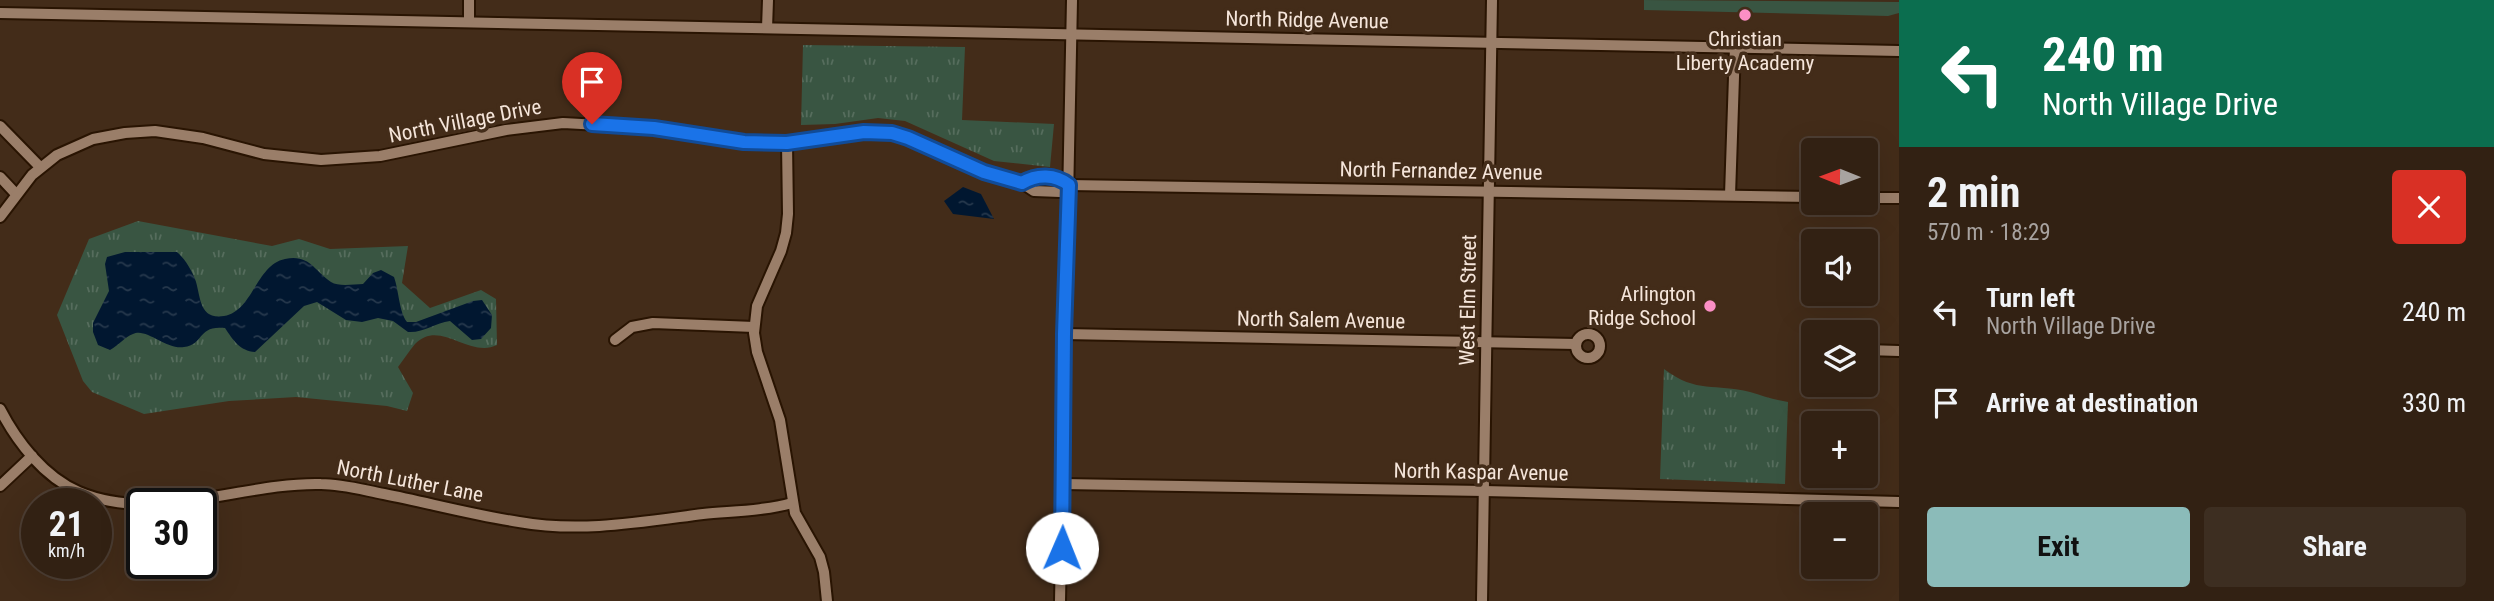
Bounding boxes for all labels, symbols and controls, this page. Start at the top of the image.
street label: North Ridge Avenue [1225,7,1389,33]
marker: Christian Liberty Academy [1737,7,1753,23]
text: 240 m [2042,26,2164,83]
place label: Christian Liberty Academy [1676,27,1814,75]
icon: left [1927,28,2018,119]
pin [562,52,622,124]
icon: arrive [573,63,611,101]
text: North Village Drive [2042,85,2278,123]
street label: North Village Drive [387,94,543,148]
north arrow [1801,138,1878,215]
map controls [1801,138,1878,579]
street label: North Fernandez Avenue [1339,157,1543,185]
text: 2 min [1927,168,2020,217]
button: close [2392,170,2466,244]
text: 570 m · 18:29 [1927,219,2051,246]
button: sound [1801,229,1878,306]
street label: West Elm Street [1455,234,1481,366]
place label: Arlington Ridge School [1588,282,1696,330]
text: Turn left [1986,283,2075,313]
icon: left [1927,293,1965,331]
text: 240 m [2402,297,2466,327]
marker: Arlington Ridge School [1702,298,1718,314]
street label: North Salem Avenue [1237,307,1406,333]
text: North Village Drive [1986,313,2156,340]
button: layers [1801,320,1878,397]
icon: arrive [1927,384,1965,422]
text: Arrive at destination [1986,388,2198,418]
text: 330 m [2402,388,2466,418]
button: + [1801,411,1878,488]
street label: North Luther Lane [335,455,485,507]
street label: North Kaspar Avenue [1393,458,1569,486]
speed limit sign: 30 [126,488,217,579]
button: − [1801,502,1878,579]
text: 21 [49,504,84,545]
button: Exit [1927,507,2190,587]
button: Share [2204,507,2466,587]
position arrow [1025,511,1099,585]
text: km/h [48,540,85,561]

